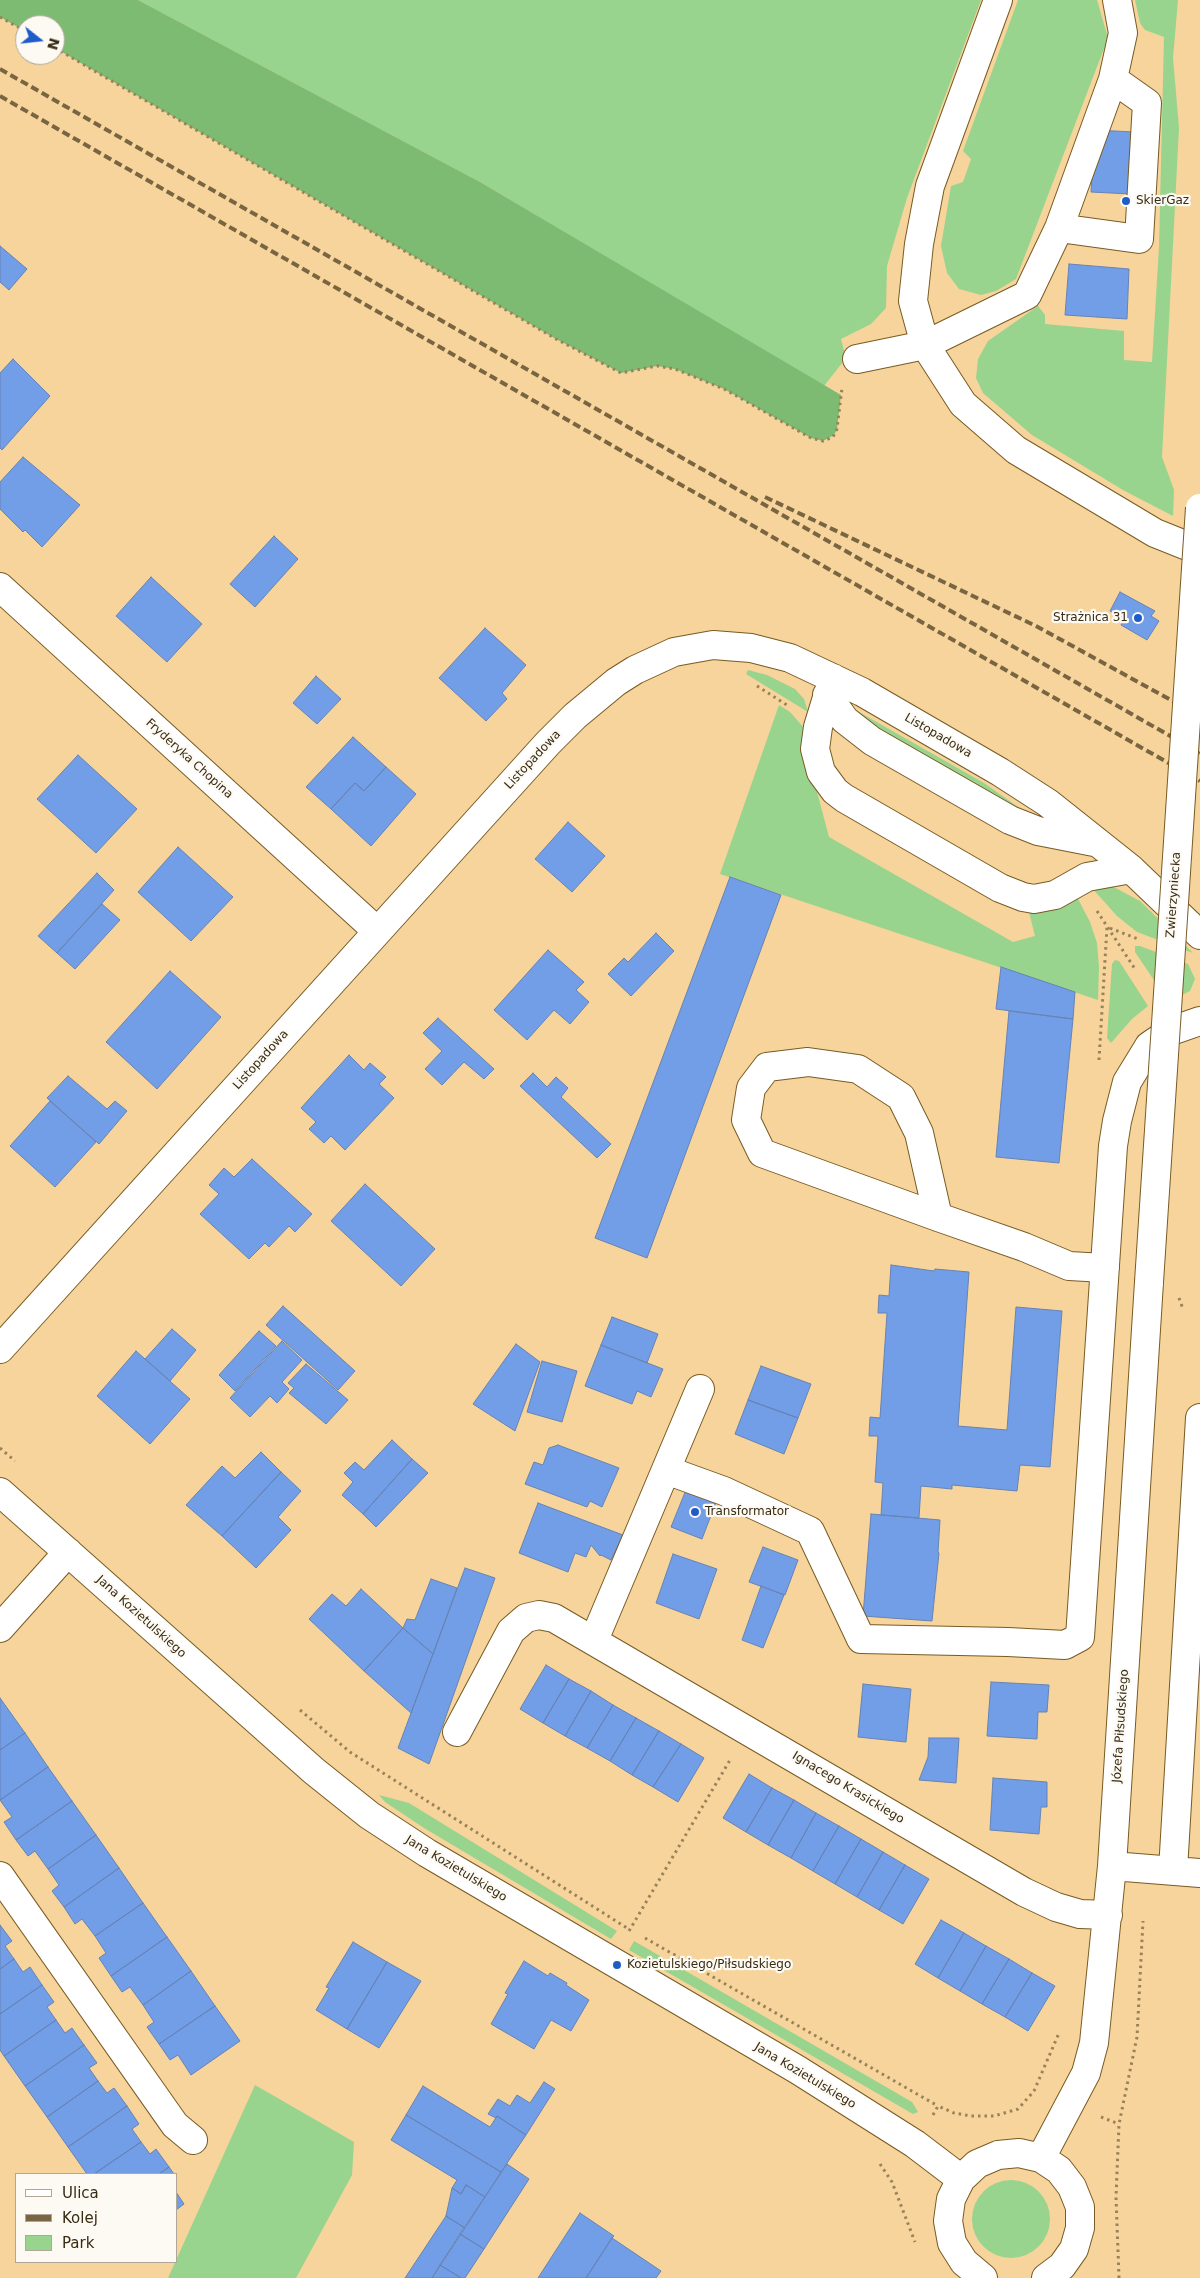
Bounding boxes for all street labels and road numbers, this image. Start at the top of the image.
street label: Listopadowa [902,711,974,761]
street label: Fryderyka Chopina [142,716,236,802]
street label: Listopadowa [502,728,564,792]
street label: Zwierzyniecka [1164,852,1184,938]
street label: Listopadowa [230,1027,292,1093]
street label: Jana Kozietulskiego [93,1573,189,1661]
street label: Józefa Piłsudskiego [1110,1669,1132,1783]
street label: Ignacego Krasickiego [790,1749,906,1827]
street label: Jana Kozietulskiego [403,1833,509,1905]
street label: Jana Kozietulskiego [752,2040,858,2112]

